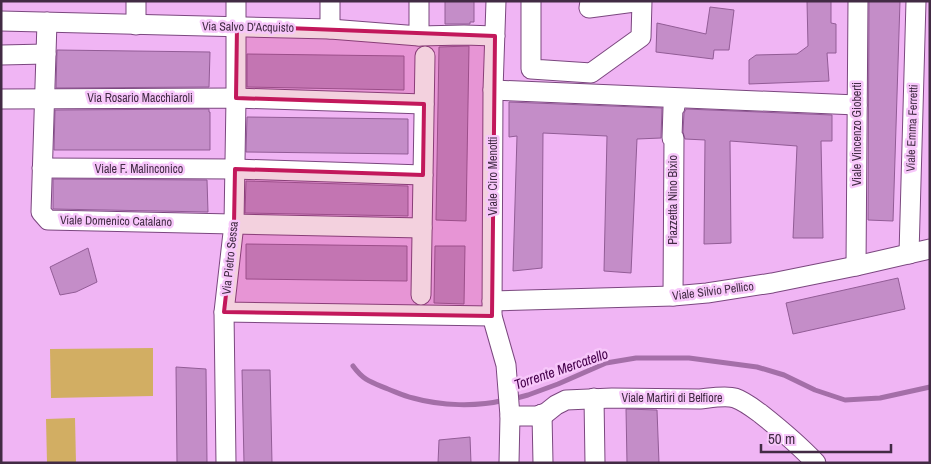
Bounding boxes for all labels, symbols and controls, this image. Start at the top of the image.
street label: Via Salvo D'Acquisto [202,18,294,36]
street label: Viale Vincenzo Gioberti [849,82,865,186]
street label: Viale Emma Ferretti [902,84,922,172]
street label: Via Rosario Macchiaroli [87,90,193,106]
street label: Viale Ciro Menotti [485,136,501,216]
street label: Piazzetta Nino Bixio [665,155,681,245]
street label: Viale F. Malinconico [95,161,183,177]
street label: Viale Domenico Catalano [60,212,172,230]
street label: Via Pietro Sessa [218,220,242,295]
street label: Viale Silvio Pellico [671,278,755,304]
water label: Torrente Mercatello [512,345,610,393]
street label: Viale Martiri di Belfiore [621,390,723,406]
scale bar [761,422,891,454]
text: 50 m [768,428,795,449]

